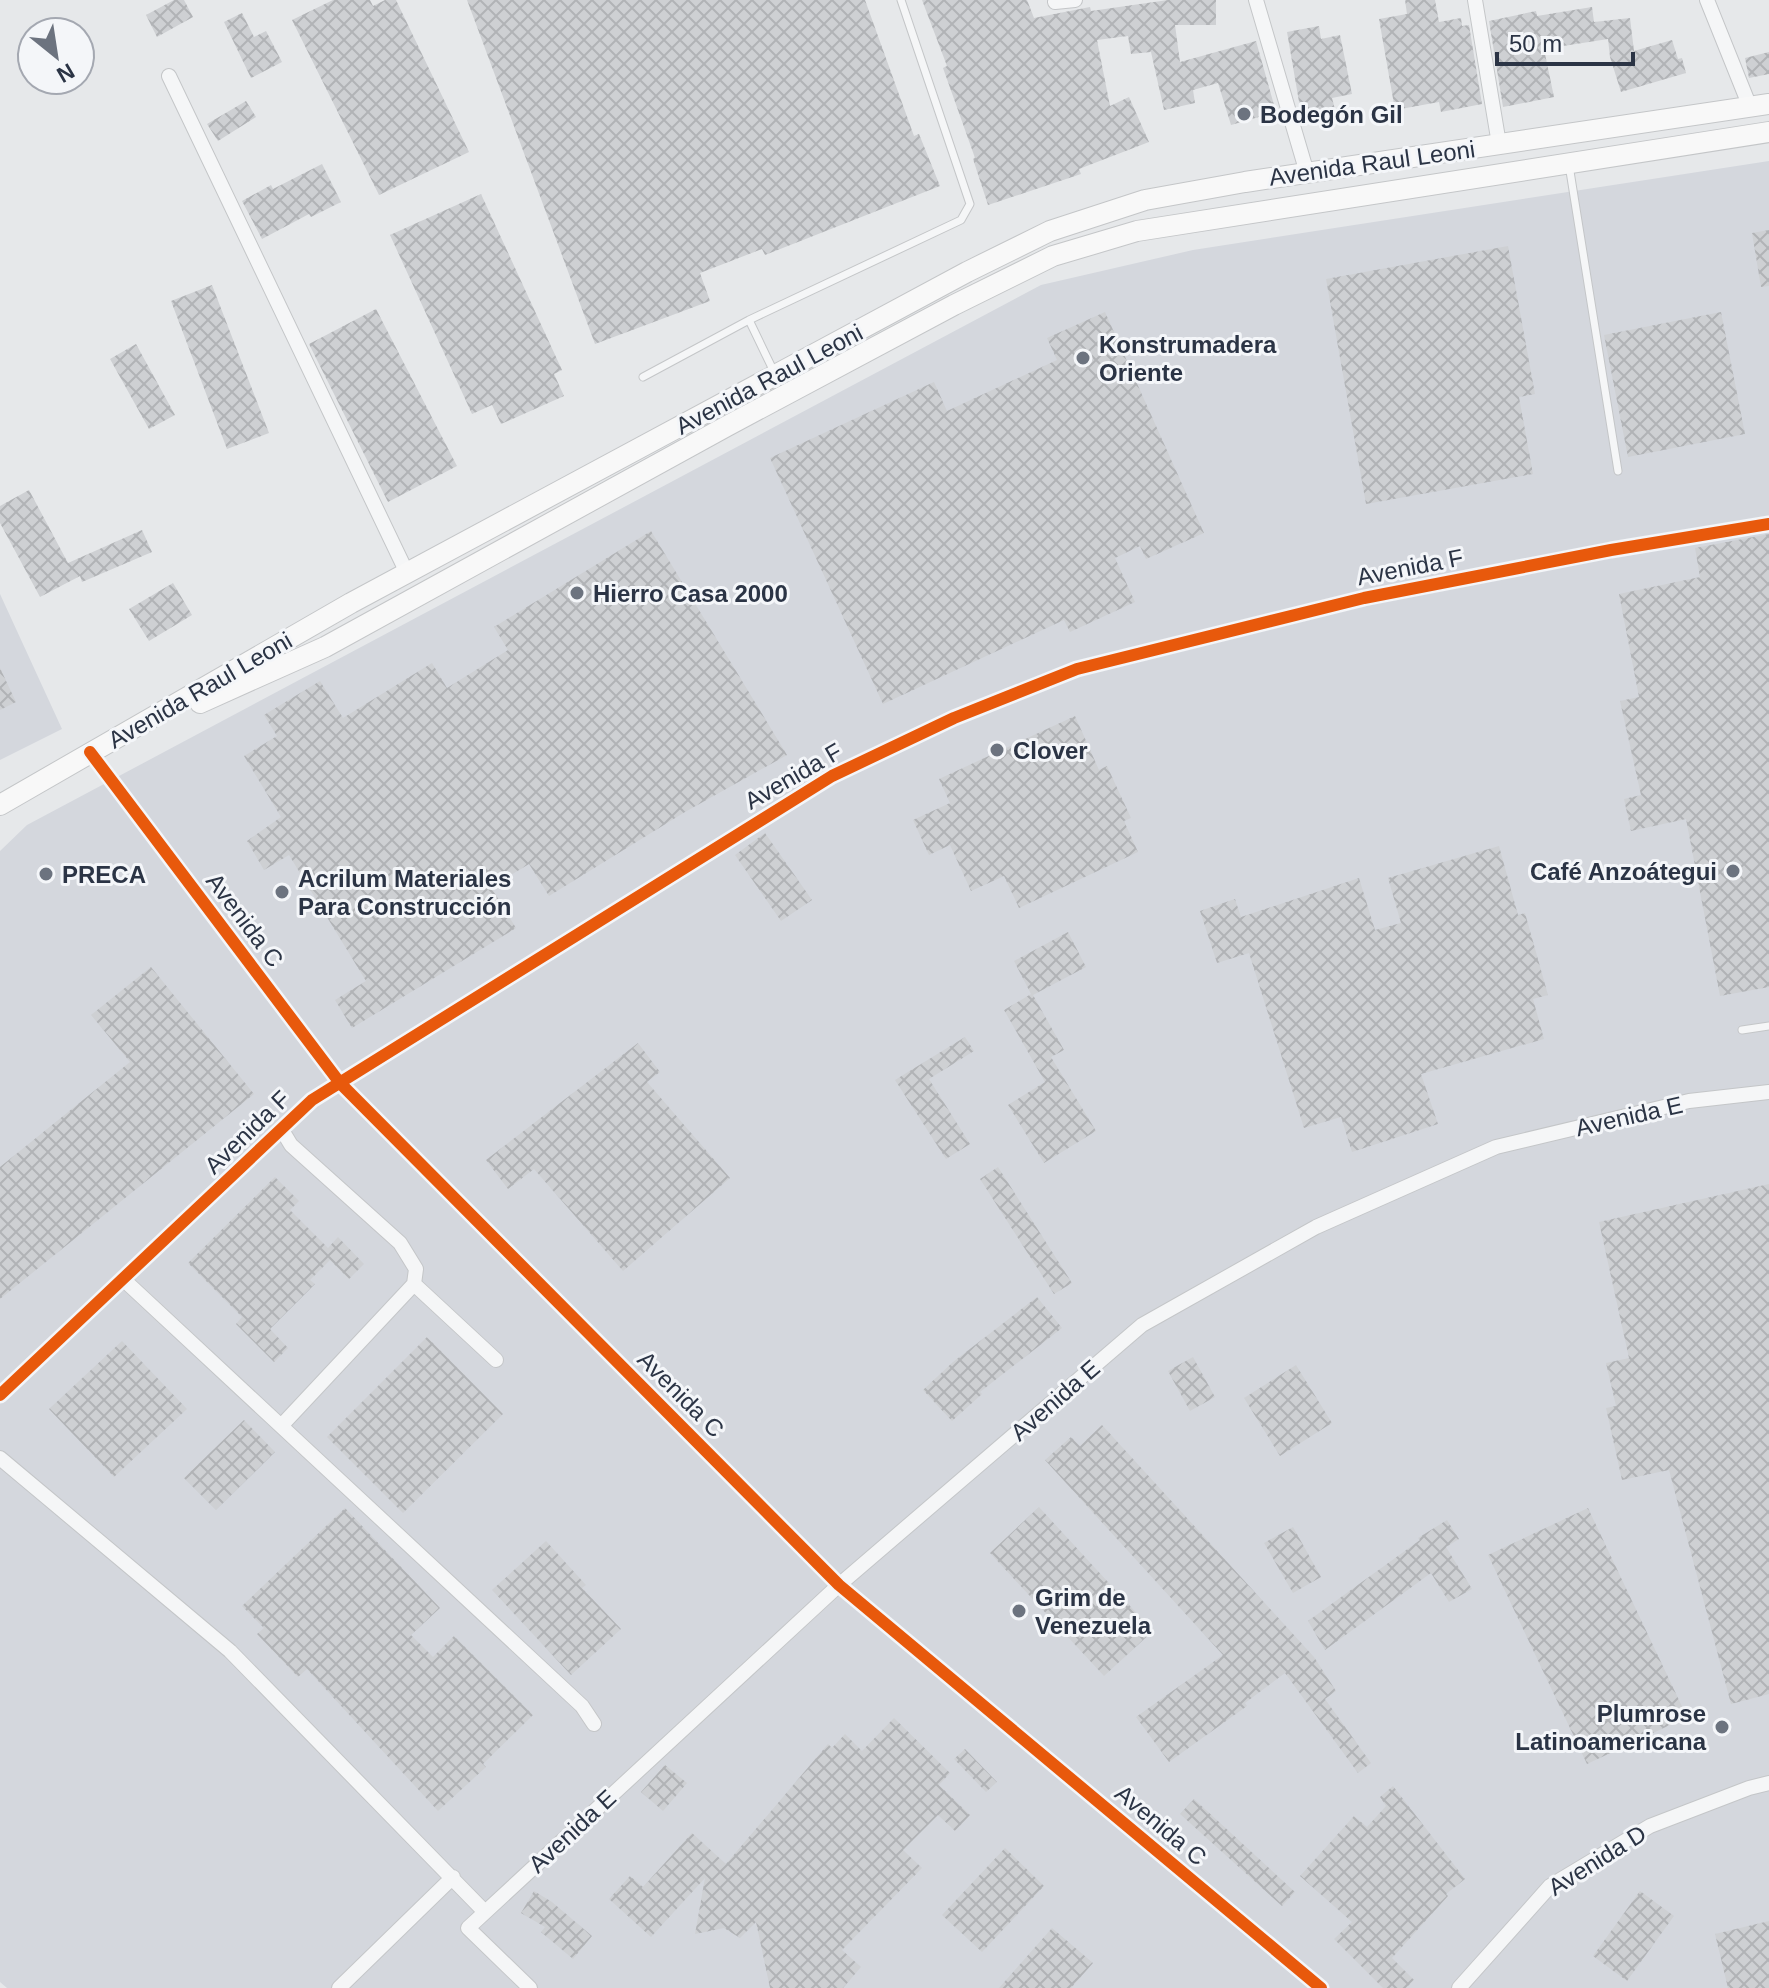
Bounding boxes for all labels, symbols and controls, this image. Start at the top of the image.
north arrow [16,16,96,96]
scale bar [1497,16,1633,66]
text: 50 m [1509,30,1562,57]
text: N [53,58,79,88]
place label: Bodegón Gil [1260,101,1403,128]
marker: Bodegón Gil [1235,105,1253,123]
street label: Avenida Raul Leoni [1267,135,1477,191]
street label: Avenida Raul Leoni [671,318,867,440]
place label: Konstrumadera Oriente [1099,331,1277,386]
marker: Konstrumadera Oriente [1074,349,1092,367]
street label: Avenida F [1355,543,1465,591]
place label: Hierro Casa 2000 [593,580,788,607]
marker: Hierro Casa 2000 [568,584,586,602]
street label: Avenida Raul Leoni [103,626,297,754]
street label: Avenida F [740,737,846,815]
place label: Clover [1013,737,1088,764]
marker: Clover [988,741,1006,759]
place label: Café Anzoátegui [1530,858,1717,885]
place label: PRECA [62,861,146,888]
marker: Café Anzoátegui [1724,862,1742,880]
marker: PRECA [37,865,55,883]
place label: Acrilum Materiales Para Construcción [298,865,511,920]
street label: Avenida C [201,868,289,972]
marker: Acrilum Materiales Para Construcción [273,883,291,901]
street label: Avenida F [199,1085,295,1179]
street label: Avenida E [1573,1091,1685,1141]
street label: Avenida C [632,1345,730,1443]
street label: Avenida E [1005,1354,1105,1446]
place label: Grim de Venezuela [1035,1584,1152,1639]
marker: Grim de Venezuela [1010,1602,1028,1620]
place label: Plumrose Latinoamericana [1515,1700,1707,1755]
marker: Plumrose Latinoamericana [1713,1718,1731,1736]
street label: Avenida C [1110,1779,1212,1871]
street label: Avenida E [523,1784,621,1878]
street label: Avenida D [1543,1819,1651,1901]

